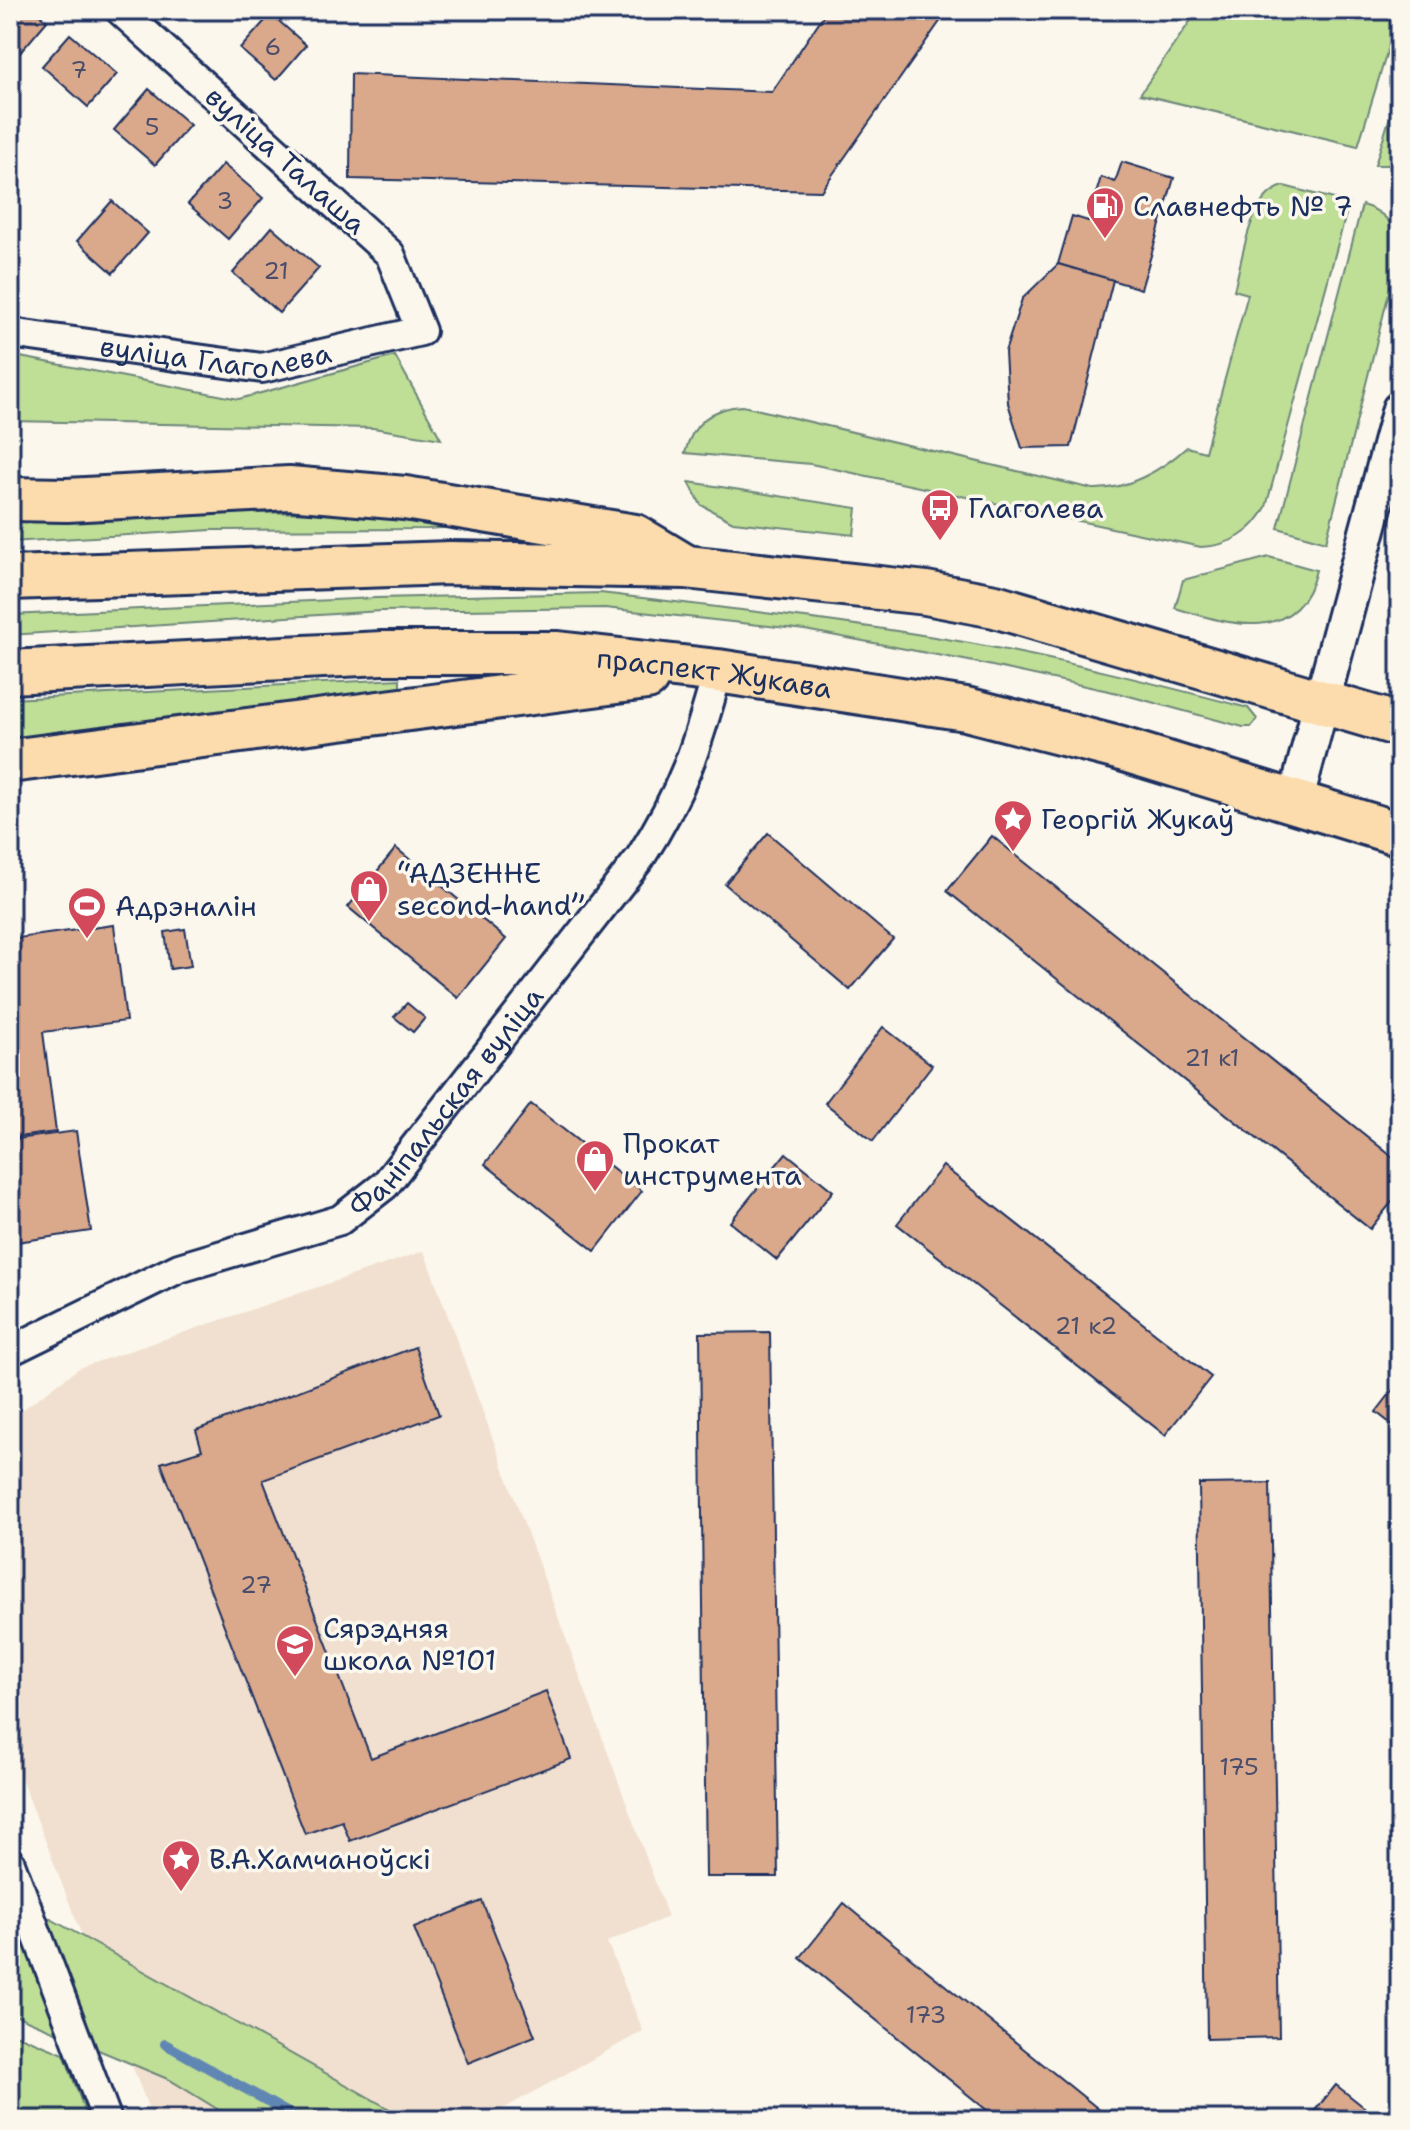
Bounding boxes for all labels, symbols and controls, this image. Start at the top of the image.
house number: 6 [265,31,281,63]
house number: 7 [71,54,87,86]
street label: вуліца Талаша [197,77,375,243]
house number: 5 [145,111,159,143]
house number: 3 [217,185,233,217]
fuel station icon: Славнефть № 7 [1084,185,1126,240]
place label: Славнефть № 7 [1133,187,1353,225]
house number: 21 [263,255,289,287]
street label: вуліца Глаголева [98,327,335,388]
bus stop icon: Глаголева [919,487,961,542]
place label: Глаголева [968,489,1103,527]
street label: праспект Жукава [595,638,835,707]
place icon: Георгій Жукаў [992,798,1034,853]
place label: Георгій Жукаў [1041,800,1234,838]
place label: “АДЗЕННЕ second-hand” [397,854,584,924]
shop icon: “АДЗЕННЕ second-hand” [348,868,390,923]
sports icon: Адрэналін [66,885,108,940]
place label: Адрэналін [115,887,257,925]
street label: Фаніпальская вуліца [341,979,552,1225]
house number: 21 к1 [1184,1042,1240,1074]
place label: Прокат инструмента [623,1124,802,1194]
shop icon: Прокат инструмента [574,1138,616,1193]
house number: 21 к2 [1055,1310,1117,1342]
house number: 27 [240,1569,272,1601]
place label: Сярэдняя школа №101 [323,1609,496,1679]
school or university icon: Сярэдняя школа №101 [274,1623,316,1678]
house number: 175 [1219,1751,1259,1783]
place icon: В.А.Хамчаноўскі [160,1838,202,1893]
place label: В.А.Хамчаноўскі [209,1840,431,1878]
house number: 173 [906,1999,946,2031]

